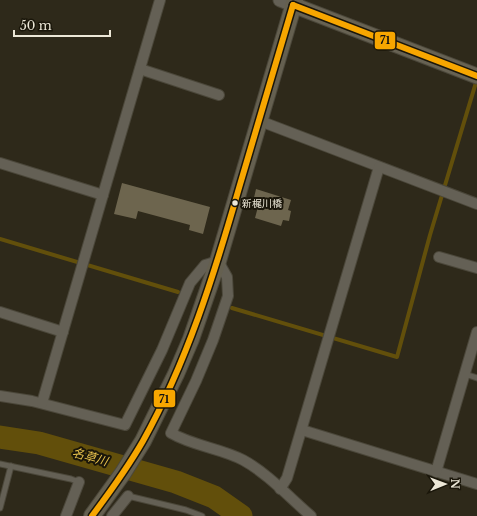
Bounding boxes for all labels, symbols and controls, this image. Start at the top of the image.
scale bar [14,12,110,38]
text: 50 m [20,18,52,33]
line badge: 71 [374,31,396,50]
text: 71 [380,33,391,47]
place label: 新梶川橋 [242,197,282,210]
marker: 新梶川橋 [230,198,240,208]
line badge: 71 [153,389,176,408]
text: 71 [159,392,170,406]
water label: 名草川 [71,444,111,469]
north arrow [425,464,465,504]
text: N [448,479,462,490]

